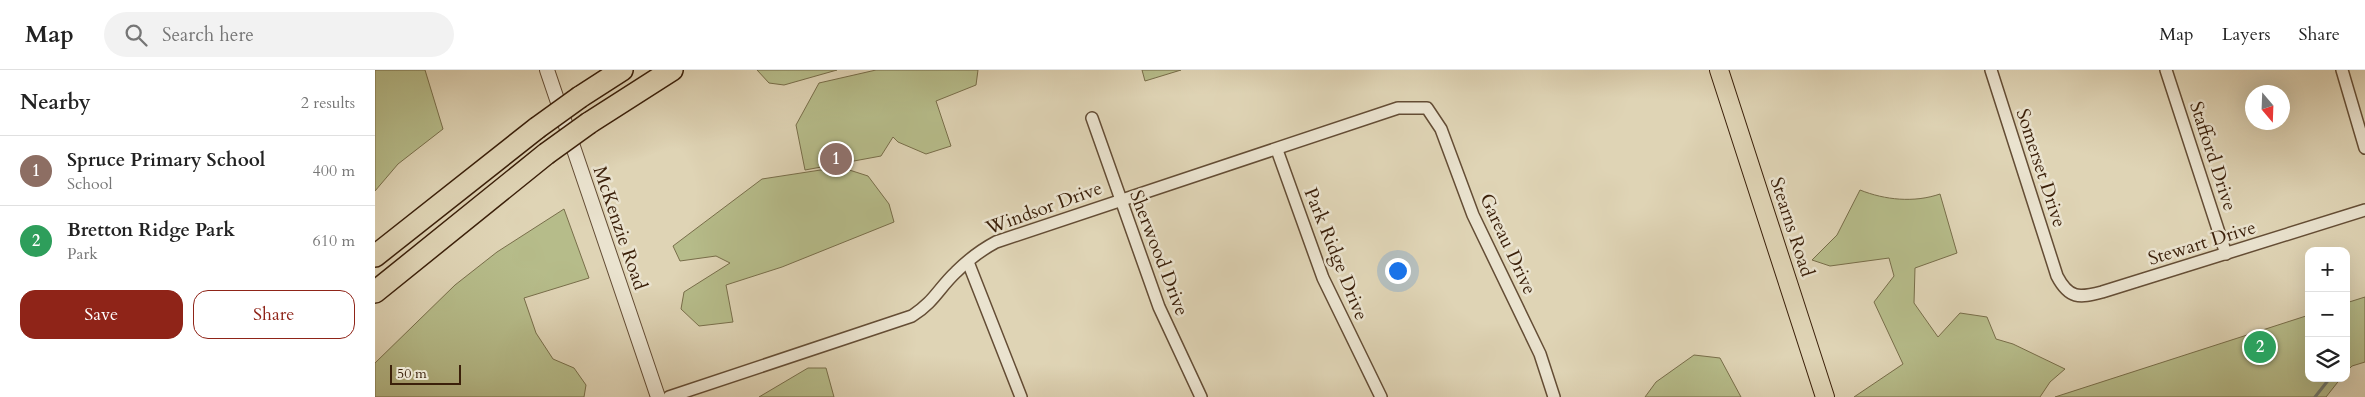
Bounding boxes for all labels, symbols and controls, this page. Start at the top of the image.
search box [104,12,454,57]
text: Map [25,18,74,51]
icon: search [122,21,150,49]
text: Search here [162,22,254,48]
text: Map [2159,22,2194,47]
text: Layers [2222,22,2271,47]
text: Share [2299,22,2340,47]
north arrow [2245,85,2290,130]
text: Nearby [20,88,91,117]
text: 2 results [301,92,355,114]
street label: Stafford Drive [2183,98,2243,214]
street label: Somerset Drive [2010,105,2072,231]
pin: 1 [820,140,852,178]
text: Spruce Primary School [67,147,265,173]
text: 1 [32,160,40,182]
text: 400 m [313,160,355,182]
street label: McKenzie Road [587,163,653,293]
text: School [67,173,112,195]
street label: Stearns Road [1764,174,1820,280]
street label: Windsor Drive [981,175,1106,241]
street label: Park Ridge Drive [1298,184,1374,324]
street label: Sherwood Drive [1123,187,1195,319]
street label: Gareau Drive [1473,189,1543,299]
street label: Stewart Drive [2145,214,2259,272]
text: Bretton Ridge Park [67,217,235,243]
text: 2 [32,230,40,252]
text: 610 m [313,230,355,252]
text: Park [67,243,98,265]
map controls [2305,247,2350,382]
button: + [2305,247,2350,292]
your location [1385,258,1411,284]
button: Save [20,290,183,339]
button: Share [193,290,355,339]
button: − [2305,292,2350,337]
pin: 2 [2244,328,2276,366]
button: layers [2305,337,2350,382]
scale bar [390,362,461,385]
text: 50 m [397,364,427,383]

